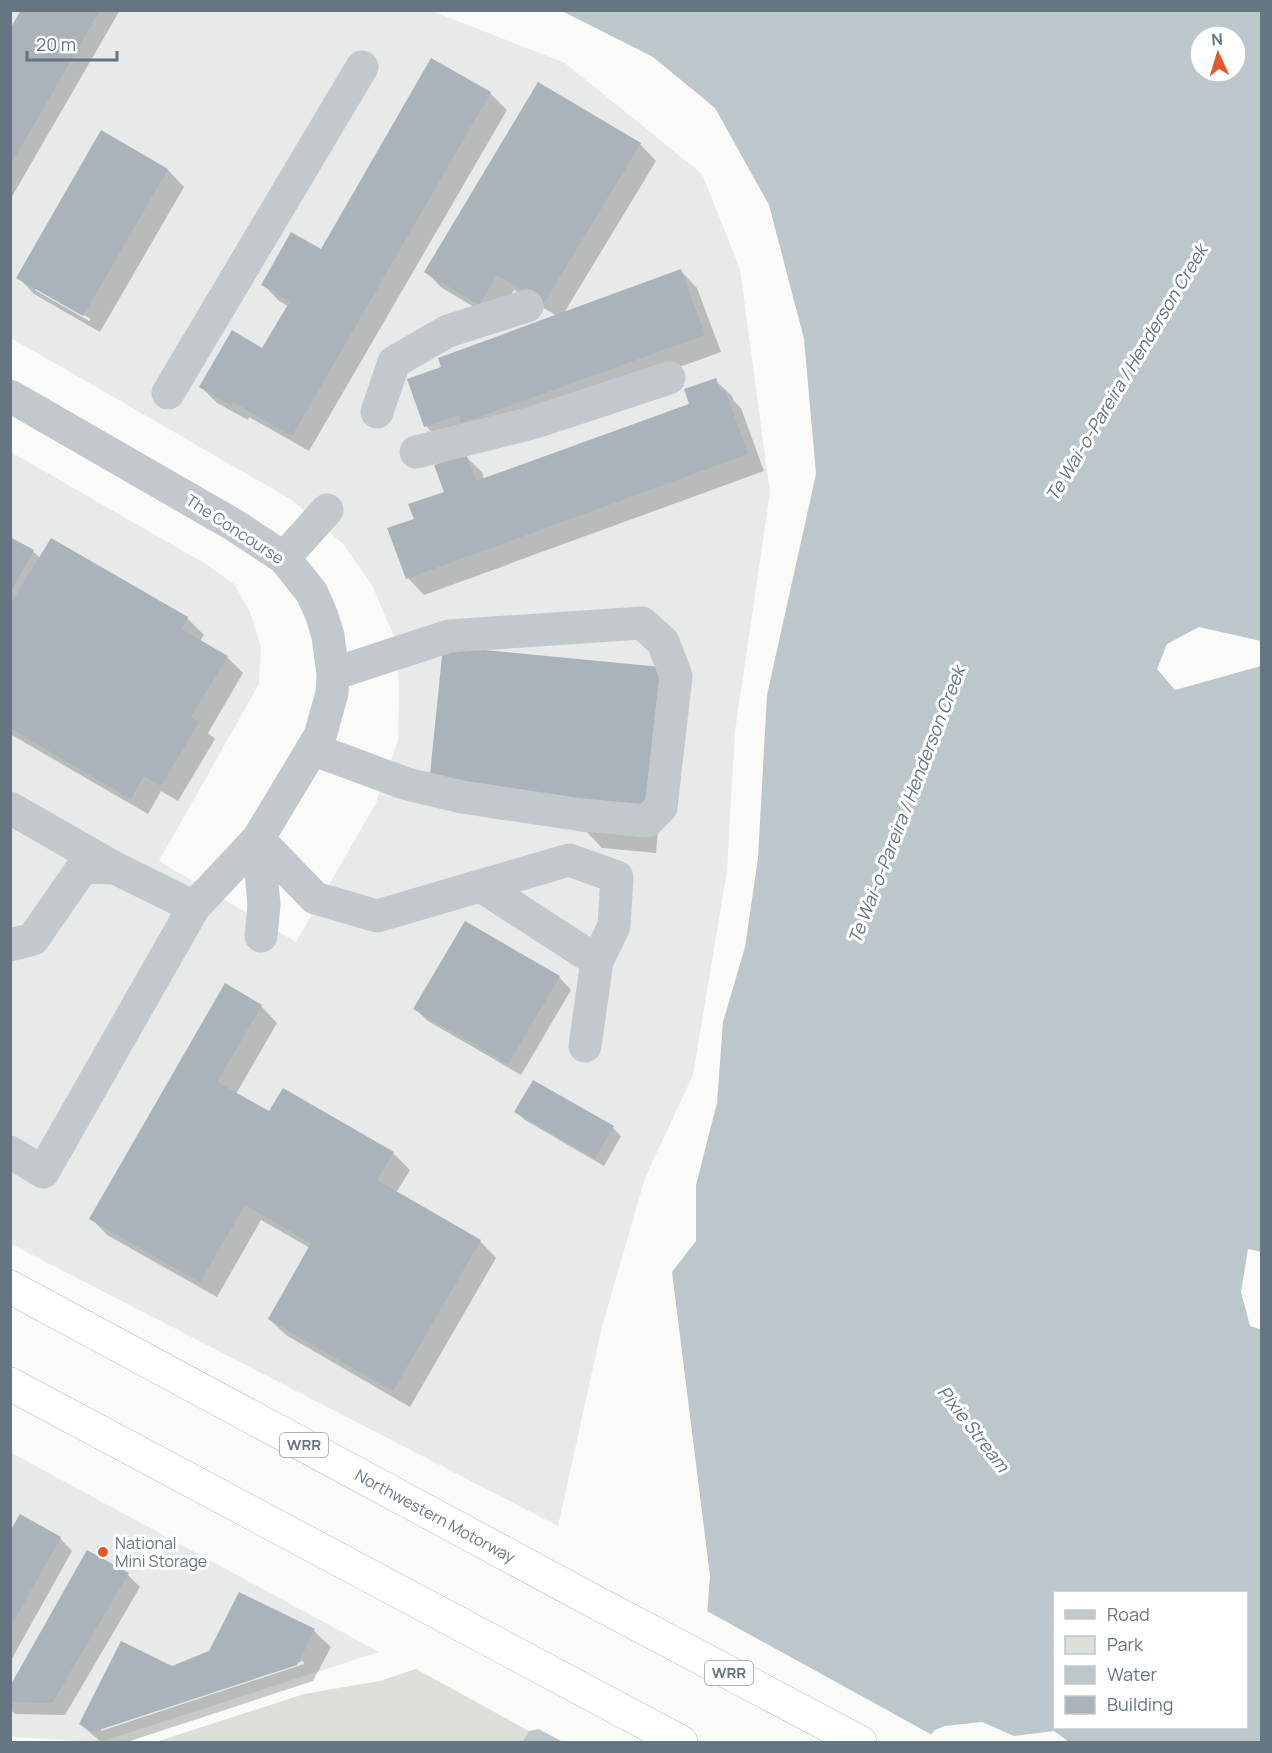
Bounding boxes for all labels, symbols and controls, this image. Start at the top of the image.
scale bar [27,24,117,62]
north arrow [1188,24,1248,84]
text: N [1210,28,1223,50]
text: 20 m [36,32,76,56]
water label: Te Wai-o-Pareira / Henderson Creek [1040,237,1214,505]
street label: The Concourse [182,489,288,569]
water label: Te Wai-o-Pareira / Henderson Creek [842,660,971,947]
water label: Pixie Stream [933,1380,1016,1478]
road number: WRR [280,1433,328,1457]
street label: Northwestern Motorway [351,1464,520,1568]
place label: National Mini Storage [115,1532,207,1572]
marker: National Mini Storage [96,1545,110,1559]
legend [1053,1591,1248,1729]
text: Road [1107,1602,1150,1626]
text: Park [1107,1632,1144,1656]
road number: WRR [705,1661,753,1685]
text: Water [1107,1662,1157,1686]
text: Building [1107,1692,1173,1716]

